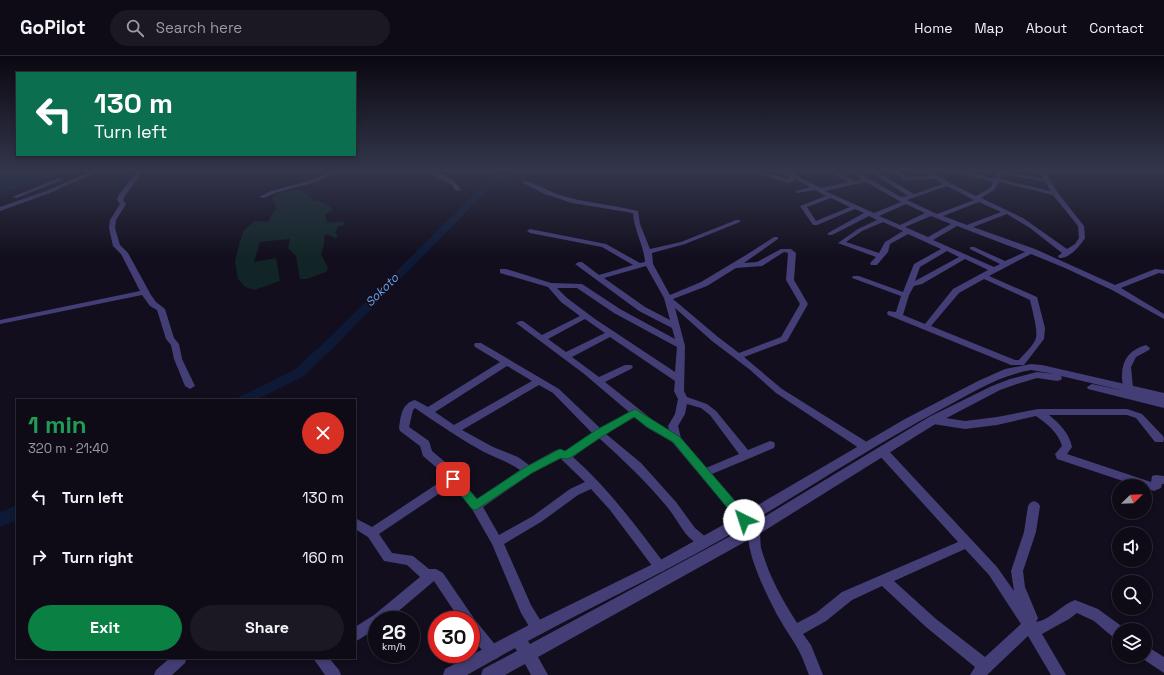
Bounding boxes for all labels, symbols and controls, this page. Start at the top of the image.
search box [110,10,390,46]
text: GoPilot [20,15,86,40]
icon: search [124,17,146,39]
text: Search here [156,18,242,37]
text: Home [914,19,952,37]
text: Map [974,19,1004,37]
text: About [1026,19,1067,37]
text: Contact [1089,19,1144,37]
text: 130 m [94,85,173,121]
icon: left [28,88,80,140]
text: Turn left [94,120,167,143]
water label: Sokoto [362,270,402,310]
text: 1 min [28,409,87,440]
button: close [302,412,344,454]
text: 320 m · 21:40 [28,440,109,457]
pin [436,462,470,496]
icon: arrive [442,468,464,490]
north arrow [1112,479,1152,519]
map controls [1112,479,1152,663]
icon: left [28,486,50,508]
text: Turn left [62,488,124,507]
text: 130 m [302,488,344,507]
position arrow [723,499,765,541]
button: sound [1112,527,1152,567]
icon: right [28,546,50,568]
text: Turn right [62,548,133,567]
text: 160 m [302,548,344,567]
button: search [1112,575,1152,615]
button: Exit [28,605,182,651]
button: Share [190,605,344,651]
speed limit sign: 30 [428,611,480,663]
text: 26 [382,619,406,645]
button: layers [1112,623,1152,663]
text: km/h [382,640,406,653]

